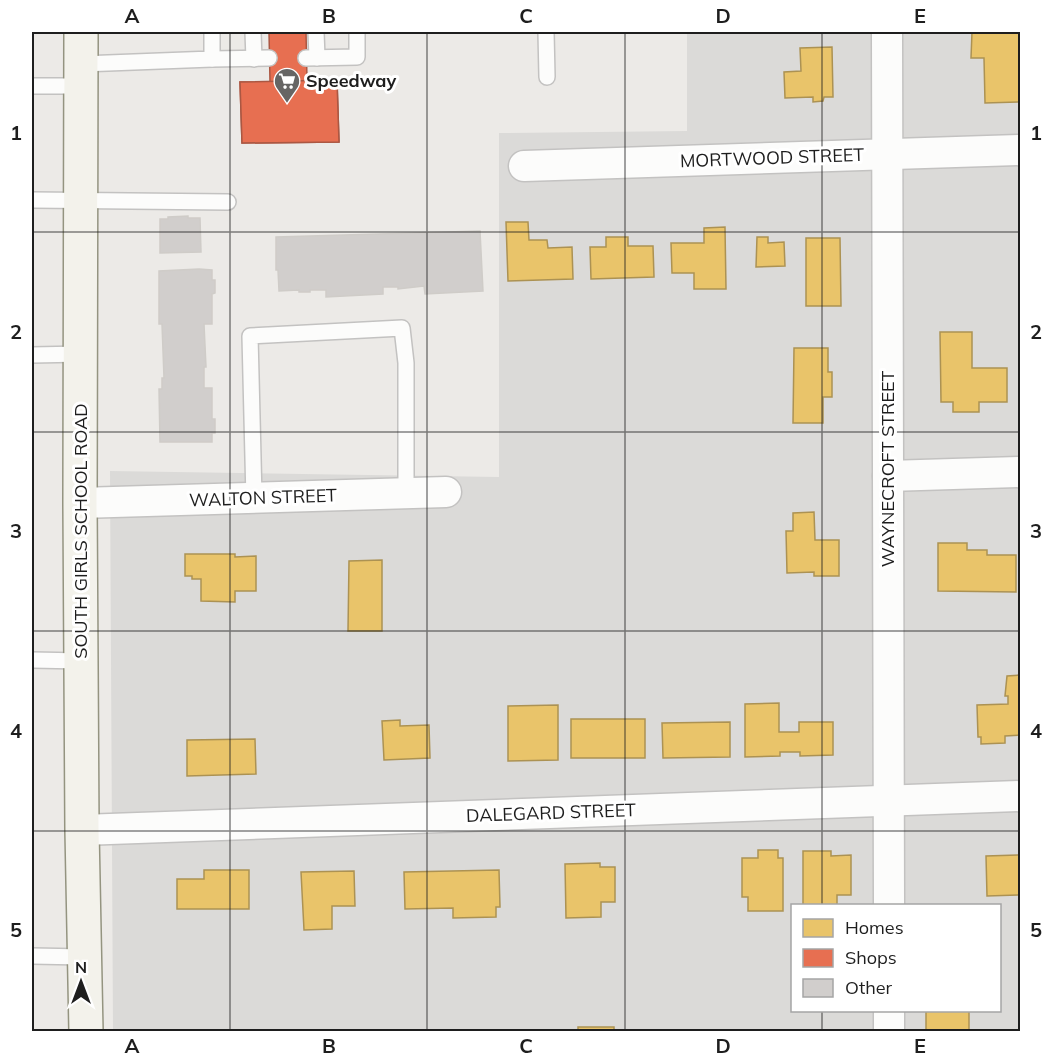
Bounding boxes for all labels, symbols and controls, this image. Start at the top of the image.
text: A [125,3,140,28]
text: B [322,3,336,28]
text: C [519,3,533,28]
text: D [715,3,731,28]
text: E [914,3,926,28]
supermarket icon: Speedway [272,66,302,104]
place label: Speedway [306,69,396,92]
text: 1 [10,120,22,145]
text: 1 [1030,120,1042,145]
street label: MORTWOOD STREET [680,143,865,172]
text: 2 [10,319,22,344]
text: 2 [1030,319,1042,344]
street label: WAYNECROFT STREET [876,371,899,567]
street label: SOUTH GIRLS SCHOOL ROAD [69,403,92,659]
street label: WALTON STREET [189,483,337,512]
text: 3 [10,518,22,543]
text: 3 [1030,518,1042,543]
text: 4 [10,718,22,743]
text: 4 [1030,718,1042,743]
street label: DALEGARD STREET [466,798,636,827]
legend [791,904,1001,1012]
text: Homes [845,916,904,939]
text: 5 [10,917,22,942]
text: 5 [1030,917,1042,942]
text: Shops [845,946,897,969]
north arrow [51,952,111,1012]
text: N [75,957,87,977]
text: Other [845,976,893,999]
text: A [125,1033,140,1058]
text: B [322,1033,336,1058]
text: C [519,1033,533,1058]
text: D [715,1033,731,1058]
text: E [914,1033,926,1058]

